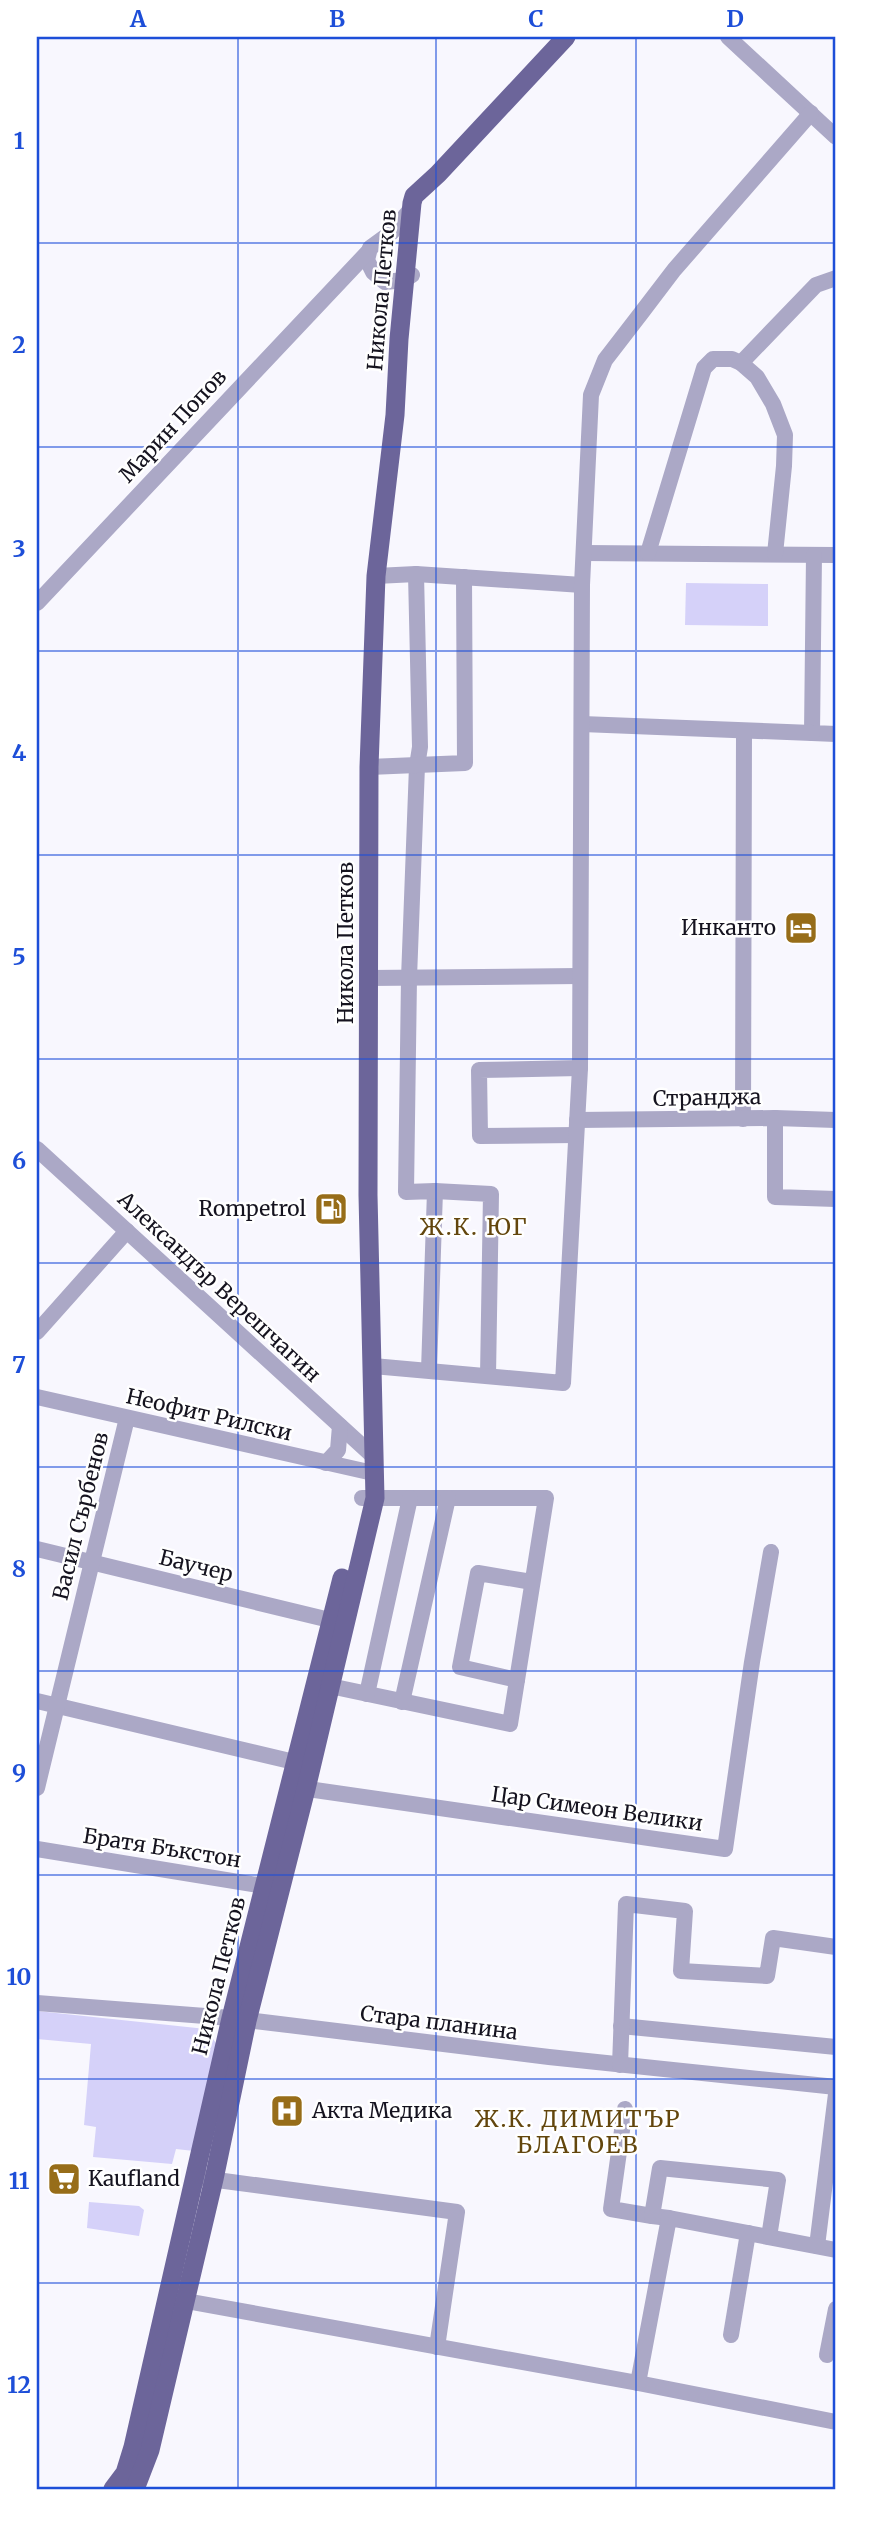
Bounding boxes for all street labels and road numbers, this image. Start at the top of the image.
street label: Никола Петков [361,208,402,372]
street label: Марин Попов [113,363,232,488]
street label: Никола Петков [332,862,359,1024]
street label: Странджа [653,1083,761,1112]
street label: Александър Верешчагин [112,1185,326,1388]
street label: Неофит Рилски [124,1382,295,1447]
street label: Васил Сърбенов [47,1429,114,1603]
street label: Баучер [156,1543,236,1588]
street label: Цар Симеон Велики [490,1780,705,1837]
street label: Братя Бъкстон [81,1822,243,1873]
street label: Никола Петков [186,1894,251,2058]
street label: Стара планина [359,1999,519,2046]

